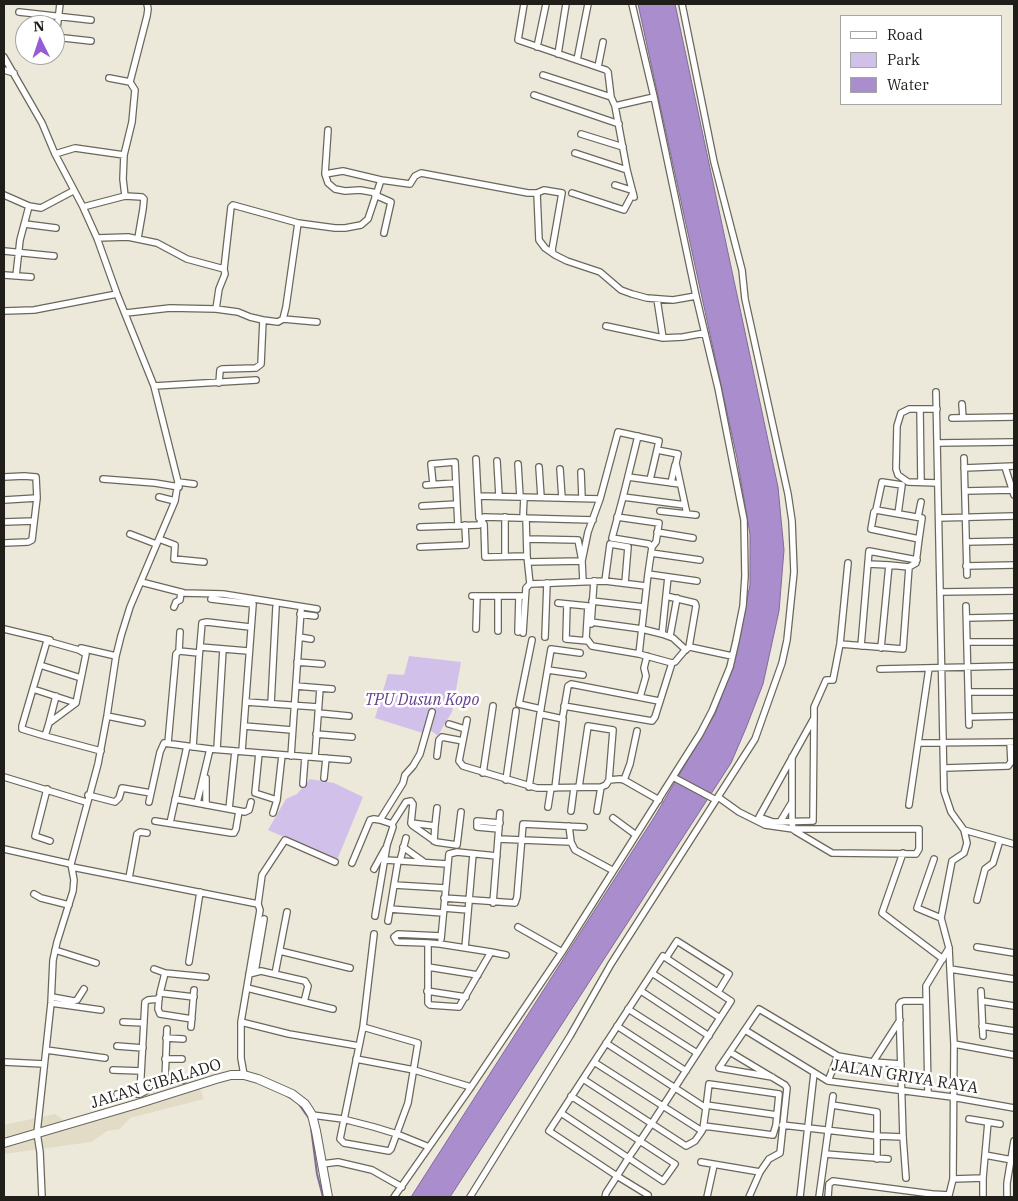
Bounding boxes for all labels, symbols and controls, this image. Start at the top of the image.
north arrow [15,15,65,65]
legend [840,15,1003,105]
text: N [33,17,45,35]
text: Road [887,25,923,44]
text: Park [887,50,920,69]
text: Water [887,75,929,94]
park label: TPU Dusun Kopo [365,690,479,710]
street label: JALAN CIBALADO [88,1055,224,1113]
street label: JALAN GRIYA RAYA [831,1056,979,1098]

